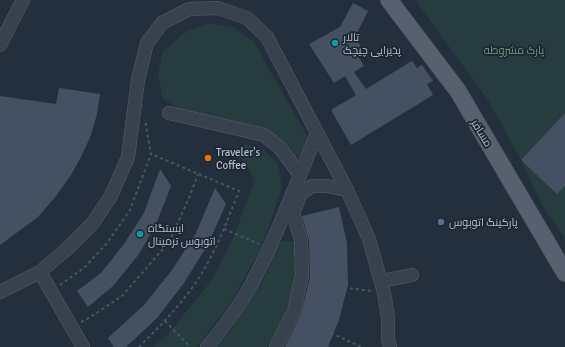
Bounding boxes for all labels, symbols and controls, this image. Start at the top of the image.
place label: تالار پذیرایی چیچک [342,31,401,57]
marker: تالار پذیرایی چیچک [330,38,340,48]
park label: پارک مشروطه [484,44,544,57]
street label: مسافر [468,116,495,149]
place label: Traveler's Coffee [216,146,261,172]
marker: Traveler's Coffee [203,153,213,163]
place label: پارکینگ اتوبوس [449,216,518,229]
marker: پارکینگ اتوبوس [436,217,446,227]
place label: ایستگاه اتوبوس ترمینال [148,222,216,248]
marker: ایستگاه اتوبوس ترمینال [135,229,145,239]

